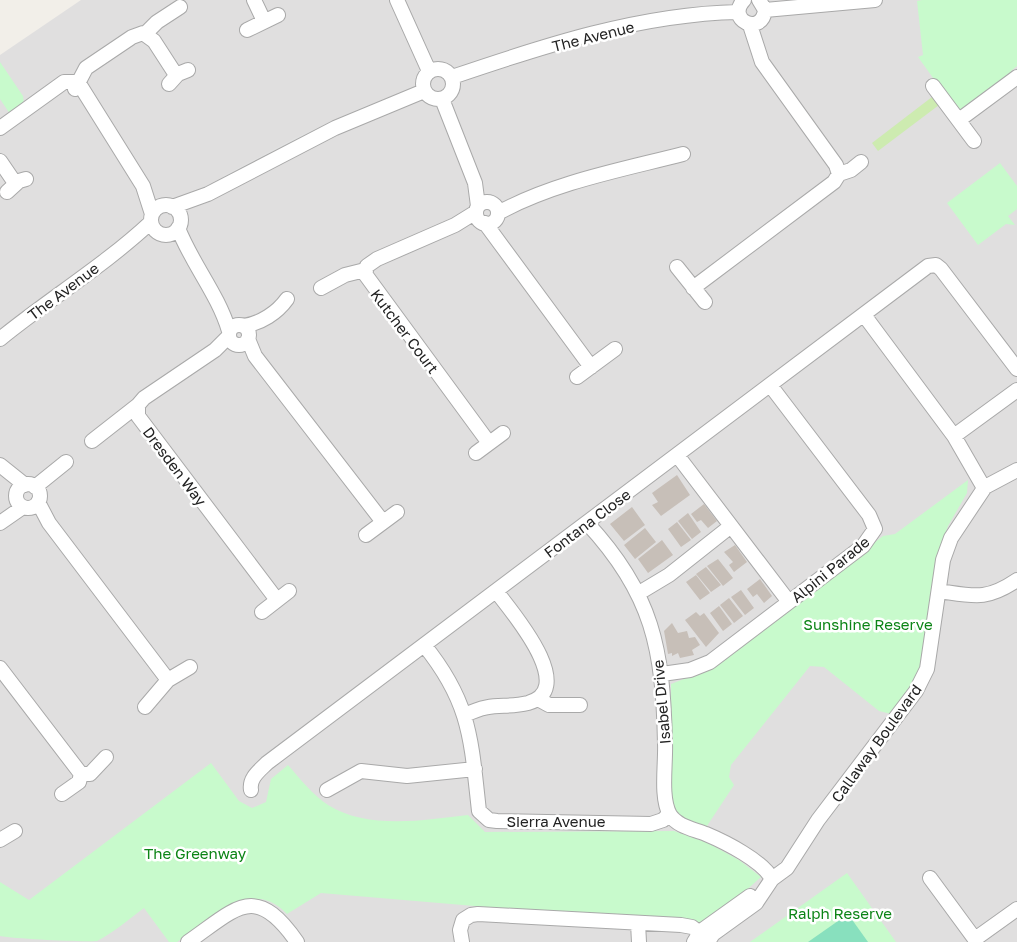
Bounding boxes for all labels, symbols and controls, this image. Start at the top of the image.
street label: The Avenue [550,17,636,55]
street label: The Avenue [24,258,102,323]
street label: Kutcher Court [367,285,443,377]
street label: Dresden Way [139,423,211,509]
street label: Fontana Close [540,485,634,561]
street label: Alpini Parade [787,532,873,606]
park label: Sunshine Reserve [803,615,933,633]
street label: Isabel Drive [648,659,674,745]
street label: Callaway Boulevard [827,681,925,805]
street label: Sierra Avenue [506,812,606,830]
park label: The Greenway [144,844,247,862]
park label: Ralph Reserve [788,904,892,922]

